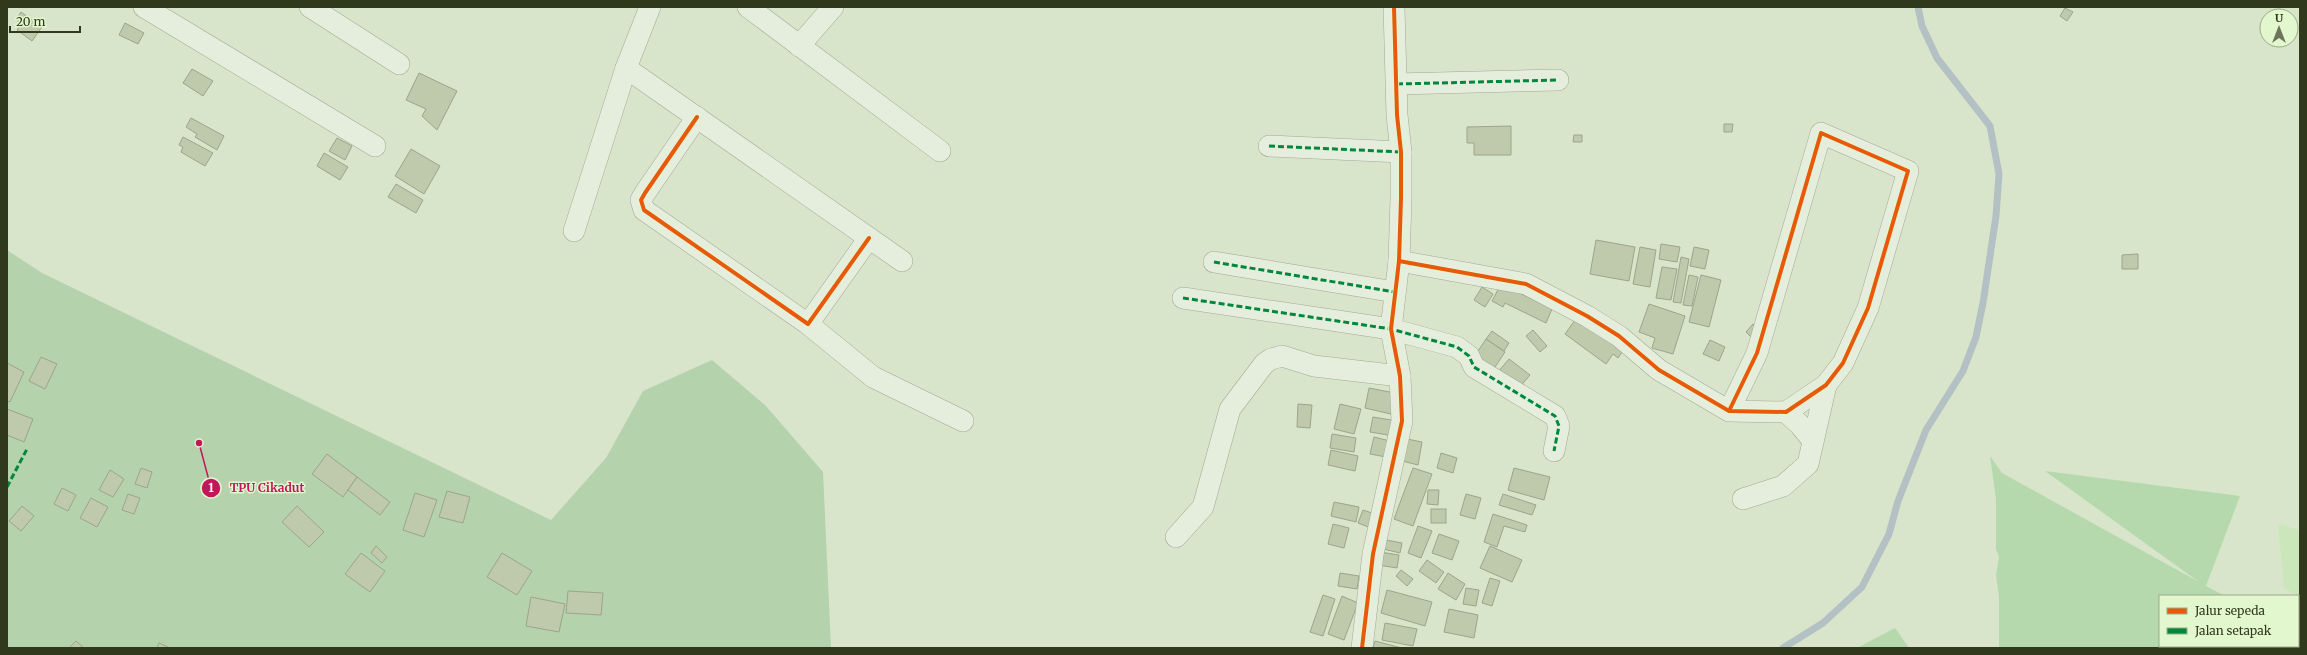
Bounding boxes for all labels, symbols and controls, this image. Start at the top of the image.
scale bar [10,8,80,34]
north arrow [2259,8,2299,48]
text: U [2275,11,2284,25]
text: 20 m [16,14,45,29]
callout: TPU Cikadut [201,476,312,500]
text: 1 [208,480,214,495]
text: TPU Cikadut [230,480,304,495]
legend [2159,595,2299,647]
text: Jalur sepeda [2194,603,2266,618]
text: Jalan setapak [2194,623,2272,638]

